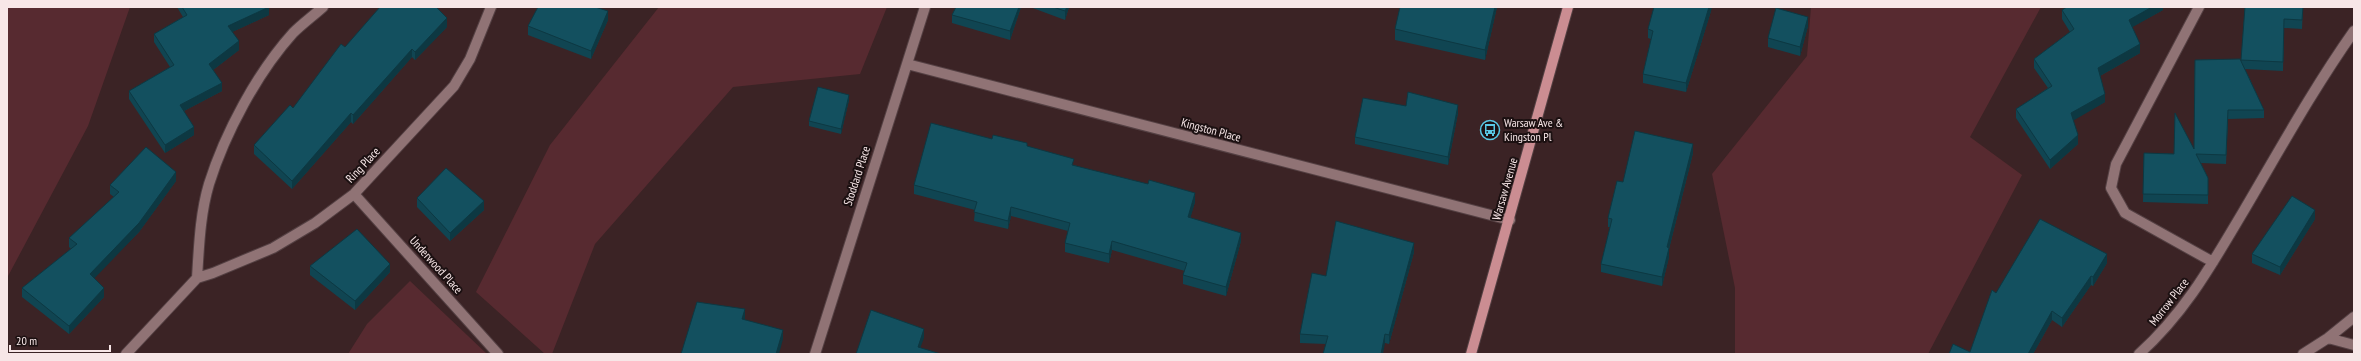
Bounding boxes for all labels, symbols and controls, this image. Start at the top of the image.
street label: Kingston Place [1180,114,1243,145]
place label: Warsaw Ave & Kingston Pl [1504,115,1563,144]
bus stop icon: Warsaw Ave & Kingston Pl [1479,119,1501,141]
street label: Ring Place [342,144,383,186]
street label: Stoddard Place [840,144,873,208]
street label: Warsaw Avenue [1488,156,1521,222]
street label: Underwood Place [407,233,466,296]
street label: Morrow Place [2145,275,2192,328]
scale bar [10,327,110,353]
text: 20 m [16,333,37,348]

